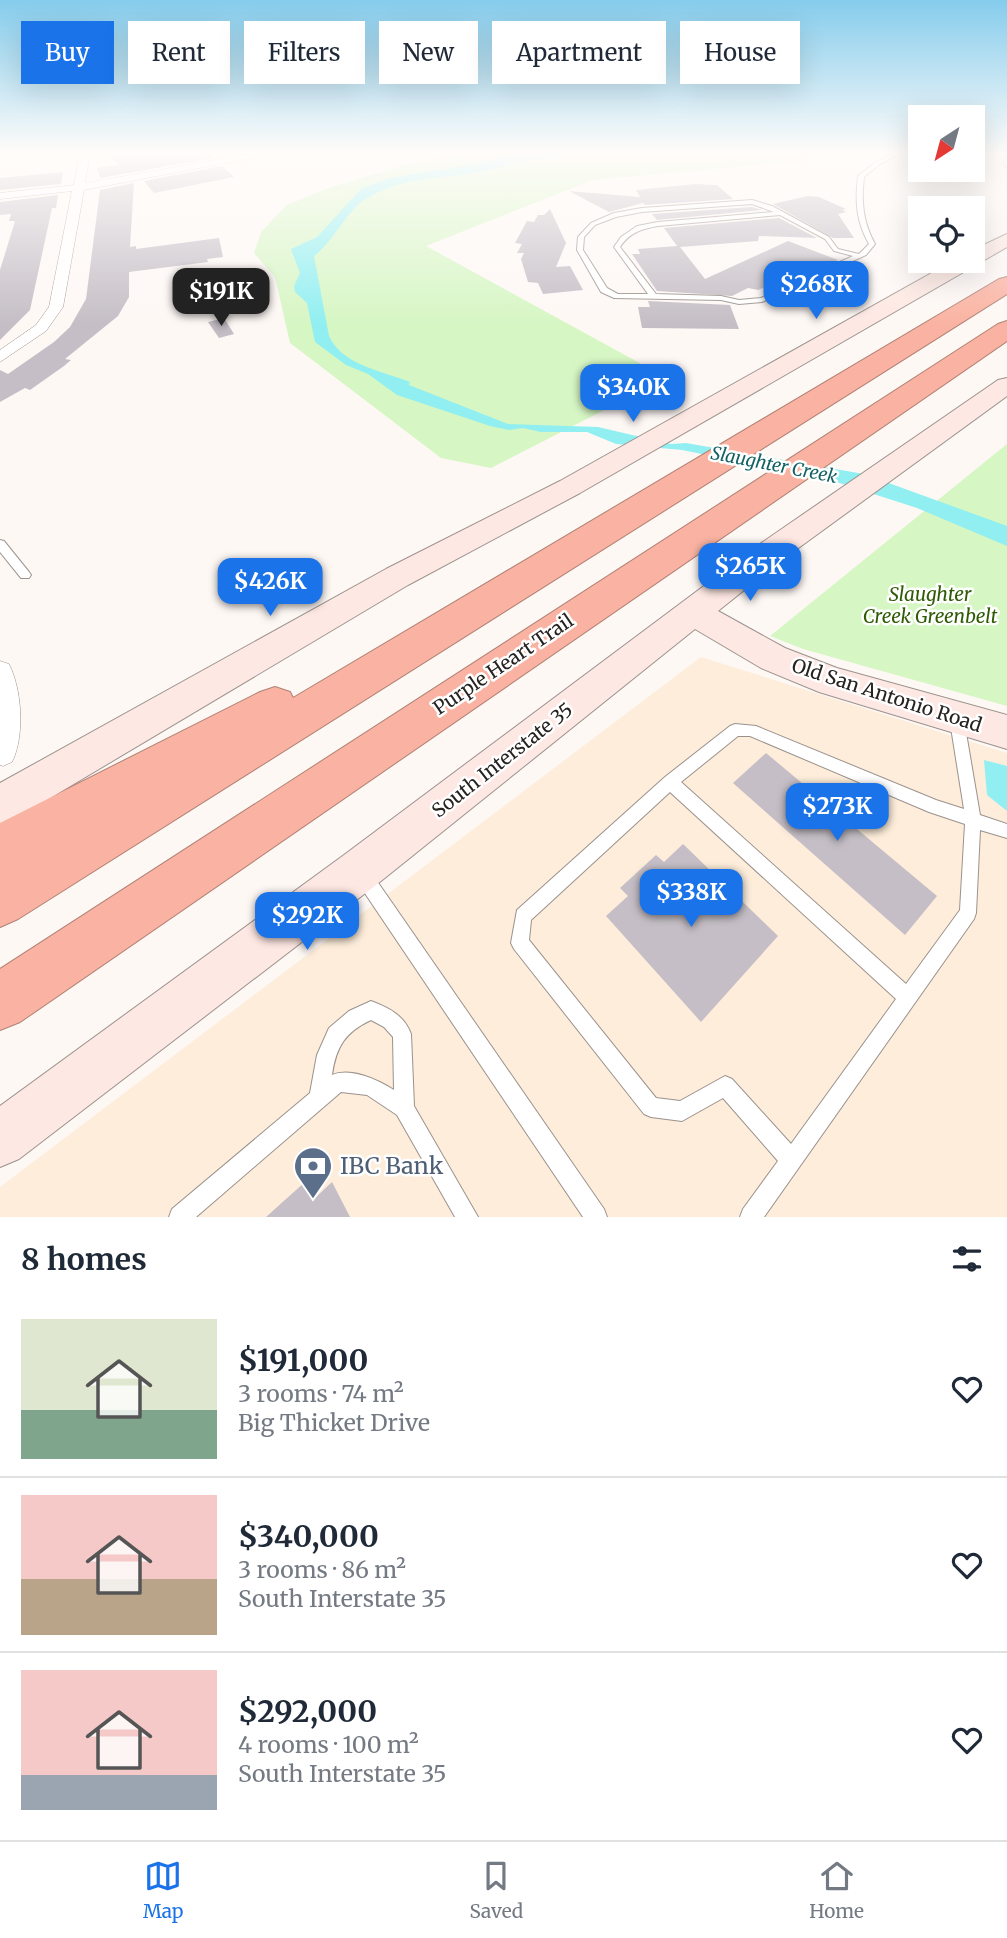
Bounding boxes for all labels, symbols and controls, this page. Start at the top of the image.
chip: Buy [21,21,114,84]
chip: Rent [128,21,230,84]
chip: Filters [244,21,365,84]
chip: New [379,21,478,84]
chip: Apartment [492,21,666,84]
chip: House [680,21,800,84]
north arrow [908,105,985,182]
map controls [908,105,985,273]
button: locate [908,196,985,273]
pin: $268K [767,262,865,321]
pin: $191K [172,268,270,328]
text: $268K [780,269,852,298]
text: $191K [189,276,253,305]
pin: $340K [584,364,682,424]
text: $340K [596,372,670,401]
water label: Slaughter Creek [709,441,839,488]
pin: $265K [701,544,799,603]
text: $265K [714,551,786,580]
pin: $426K [221,558,319,618]
text: $426K [234,566,306,595]
park label: Slaughter Creek Greenbelt [863,582,998,628]
street label: Purple Heart Trail [428,608,578,720]
street label: Old San Antonio Road [789,653,985,737]
street label: South Interstate 35 [427,698,577,822]
pin: $273K [788,784,886,843]
text: $273K [802,791,872,820]
pin: $338K [642,870,740,929]
text: $338K [656,877,726,906]
pin: $292K [258,892,356,952]
text: $292K [271,900,343,929]
bank icon: IBC Bank [292,1145,334,1200]
place label: IBC Bank [340,1151,444,1180]
text: 8 homes [21,1240,147,1278]
icon: filters [948,1240,986,1278]
text: $191,000 [238,1341,368,1379]
icon: home [77,1347,161,1431]
icon: heart [948,1370,986,1408]
text: 3 rooms · 74 m² [238,1379,404,1408]
text: Big Thicket Drive [238,1408,430,1437]
text: $340,000 [238,1517,379,1555]
icon: home [77,1523,161,1607]
icon: heart [948,1546,986,1584]
text: 3 rooms · 86 m² [238,1555,406,1584]
text: South Interstate 35 [238,1584,447,1613]
text: $292,000 [238,1692,377,1730]
icon: home [77,1698,161,1782]
icon: heart [948,1721,986,1759]
text: 4 rooms · 100 m² [238,1730,419,1759]
text: South Interstate 35 [238,1759,447,1788]
tab: Map [143,1857,183,1923]
tab: Saved [469,1857,523,1923]
tab: Home [809,1857,864,1923]

